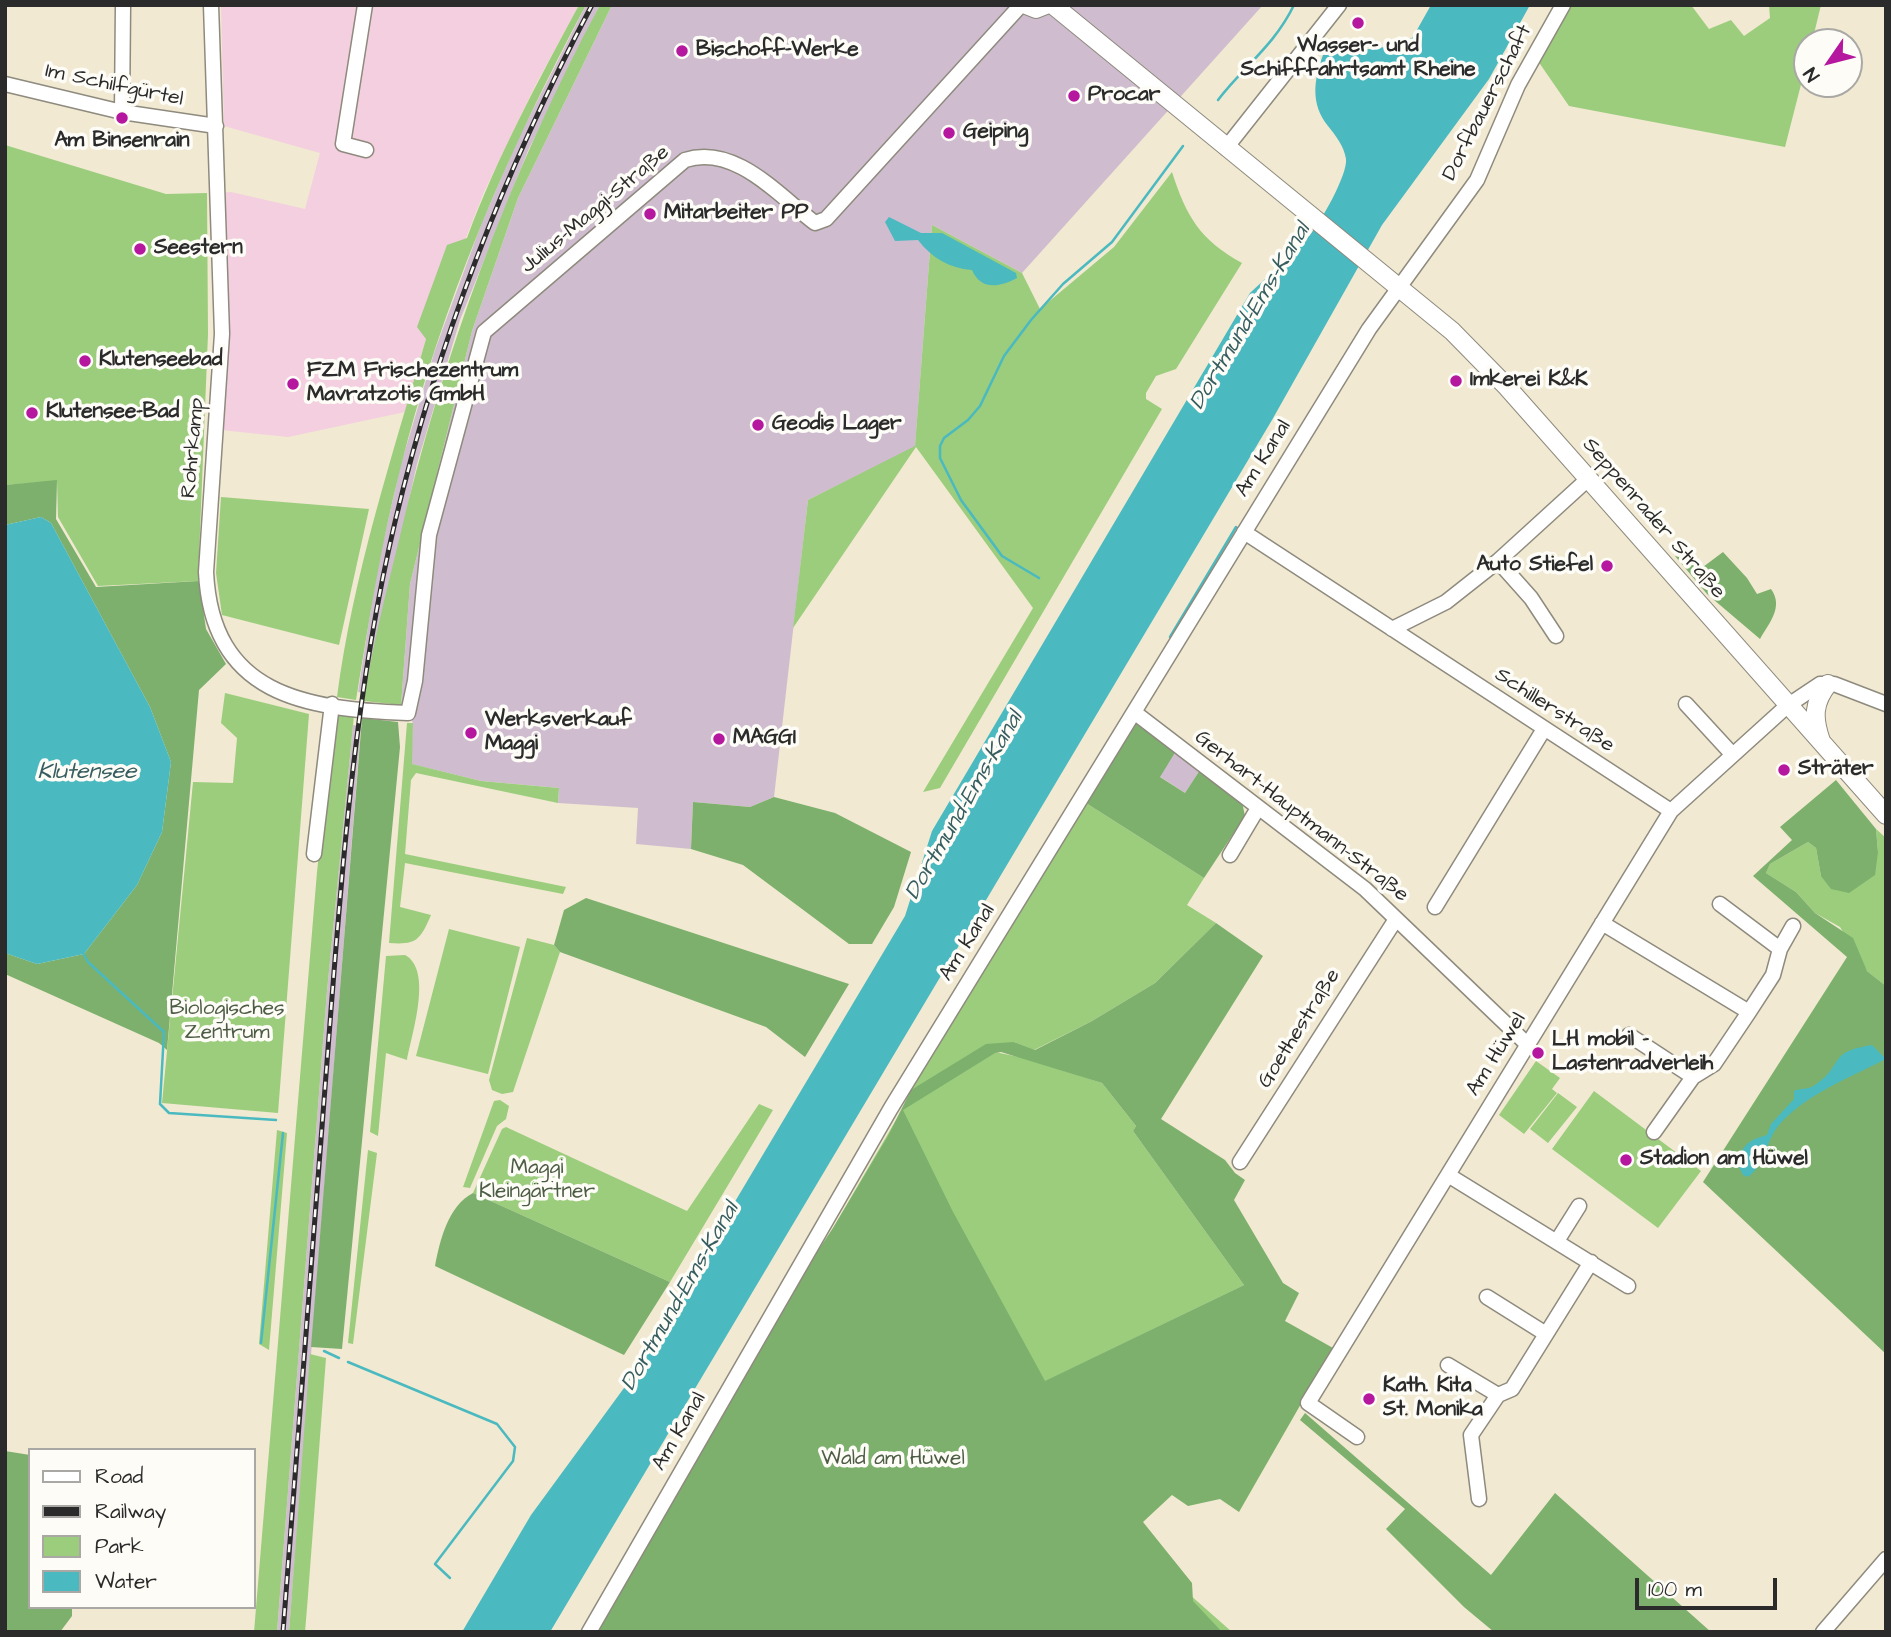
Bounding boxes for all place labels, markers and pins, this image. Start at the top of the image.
marker: Wasser- und Schifffahrtsamt Rheine [1350,15,1366,31]
place label: Wasser- und Schifffahrtsamt Rheine [1240,34,1476,84]
place label: Bischoff-Werke [696,38,859,64]
marker: Bischoff-Werke [674,43,690,59]
place label: Procar [1088,83,1160,109]
marker: Procar [1066,88,1082,104]
marker: Am Binsenrain [114,110,130,126]
place label: Geiping [963,120,1028,146]
marker: Geiping [941,125,957,141]
place label: Am Binsenrain [54,129,190,155]
place label: Mitarbeiter PP [664,201,808,227]
marker: Mitarbeiter PP [642,206,658,222]
place label: Seestern [154,236,243,262]
marker: Seestern [132,241,148,257]
place label: Klutenseebad [99,348,223,374]
marker: Klutenseebad [77,353,93,369]
place label: FZM Frischezentrum Mavratzotis GmbH [307,359,518,409]
place label: Imkerei K&K [1470,368,1588,394]
marker: Imkerei K&K [1448,373,1464,389]
marker: FZM Frischezentrum Mavratzotis GmbH [285,376,301,392]
place label: Klutensee-Bad [46,400,179,426]
marker: Klutensee-Bad [24,405,40,421]
place label: Geodis Lager [772,412,902,438]
marker: Geodis Lager [750,417,766,433]
place label: Auto Stiefel [1477,553,1593,579]
marker: Auto Stiefel [1599,558,1615,574]
place label: Werksverkauf Maggi [485,708,632,758]
marker: Werksverkauf Maggi [463,725,479,741]
place label: MAGGI [733,726,796,752]
marker: MAGGI [711,731,727,747]
place label: Sträter [1798,757,1874,783]
marker: Sträter [1776,762,1792,778]
place label: LH mobil - Lastenradverleih [1552,1028,1713,1078]
marker: LH mobil - Lastenradverleih [1530,1045,1546,1061]
place label: Stadion am Hüwel [1640,1147,1808,1173]
marker: Stadion am Hüwel [1618,1152,1634,1168]
place label: Kath. Kita St. Monika [1383,1374,1483,1424]
marker: Kath. Kita St. Monika [1361,1391,1377,1407]

